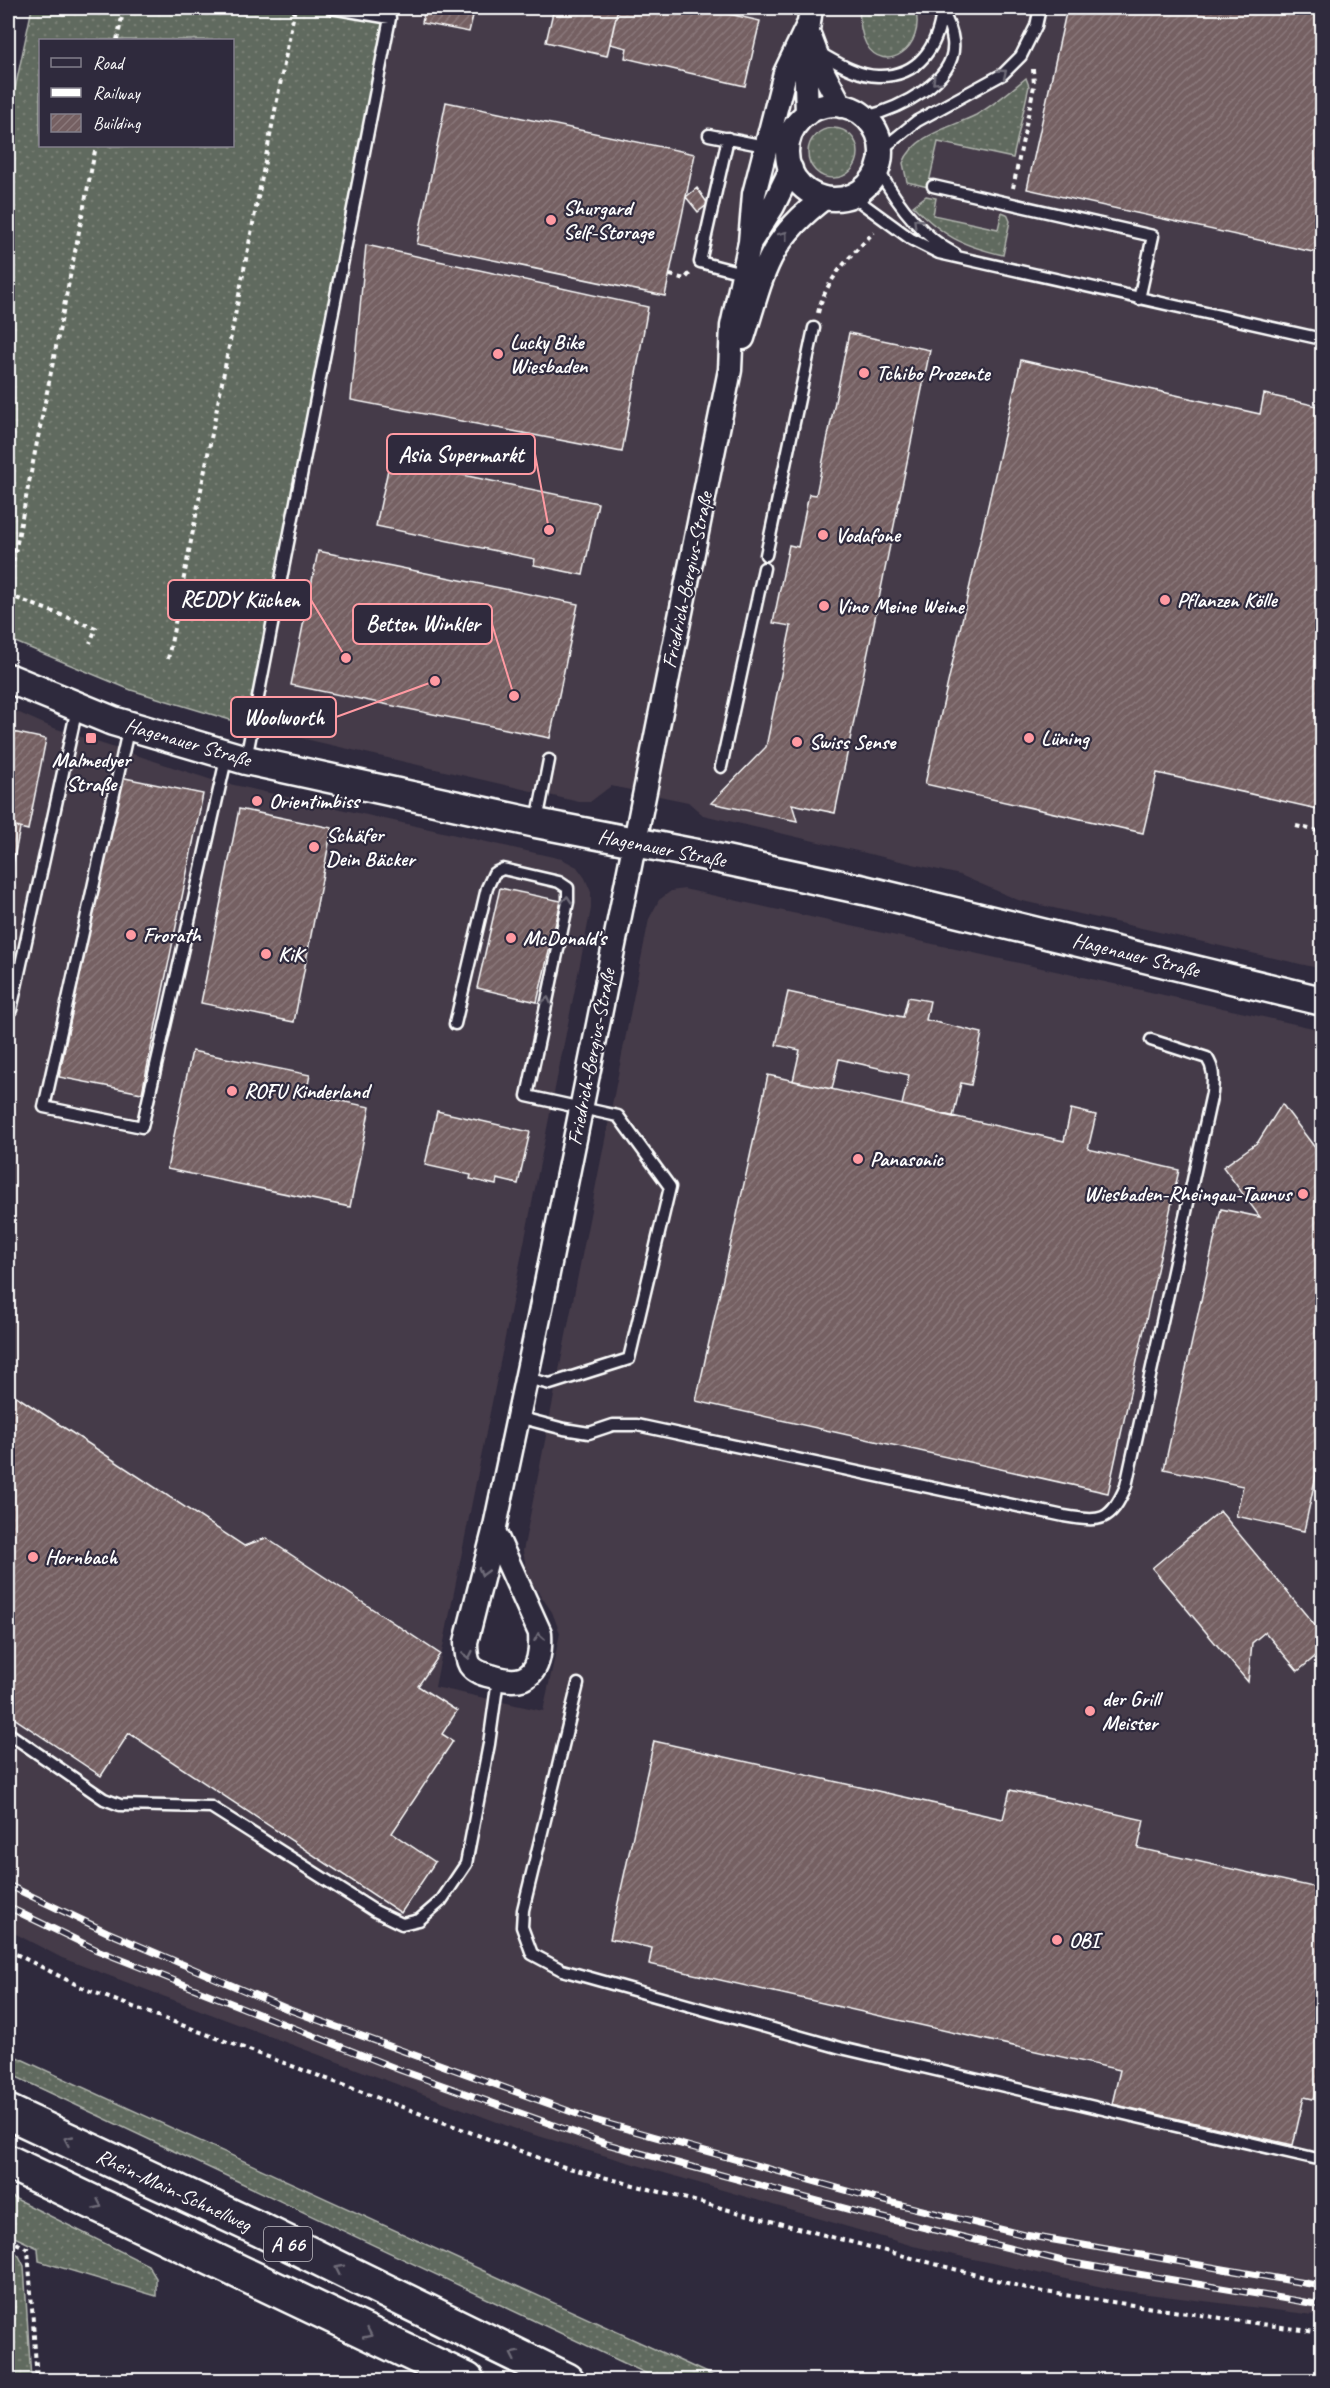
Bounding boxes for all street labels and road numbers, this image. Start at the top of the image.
street label: Friedrich-Bergius-Straße [656,487,719,670]
street label: Hagenauer Straße [122,712,256,773]
street label: Hagenauer Straße [596,823,730,874]
street label: Hagenauer Straße [1070,927,1204,984]
street label: Friedrich-Bergius-Straße [561,964,621,1147]
street label: Rhein-Main-Schnellweg [92,2143,257,2238]
road number: A 66 [264,2227,312,2261]

